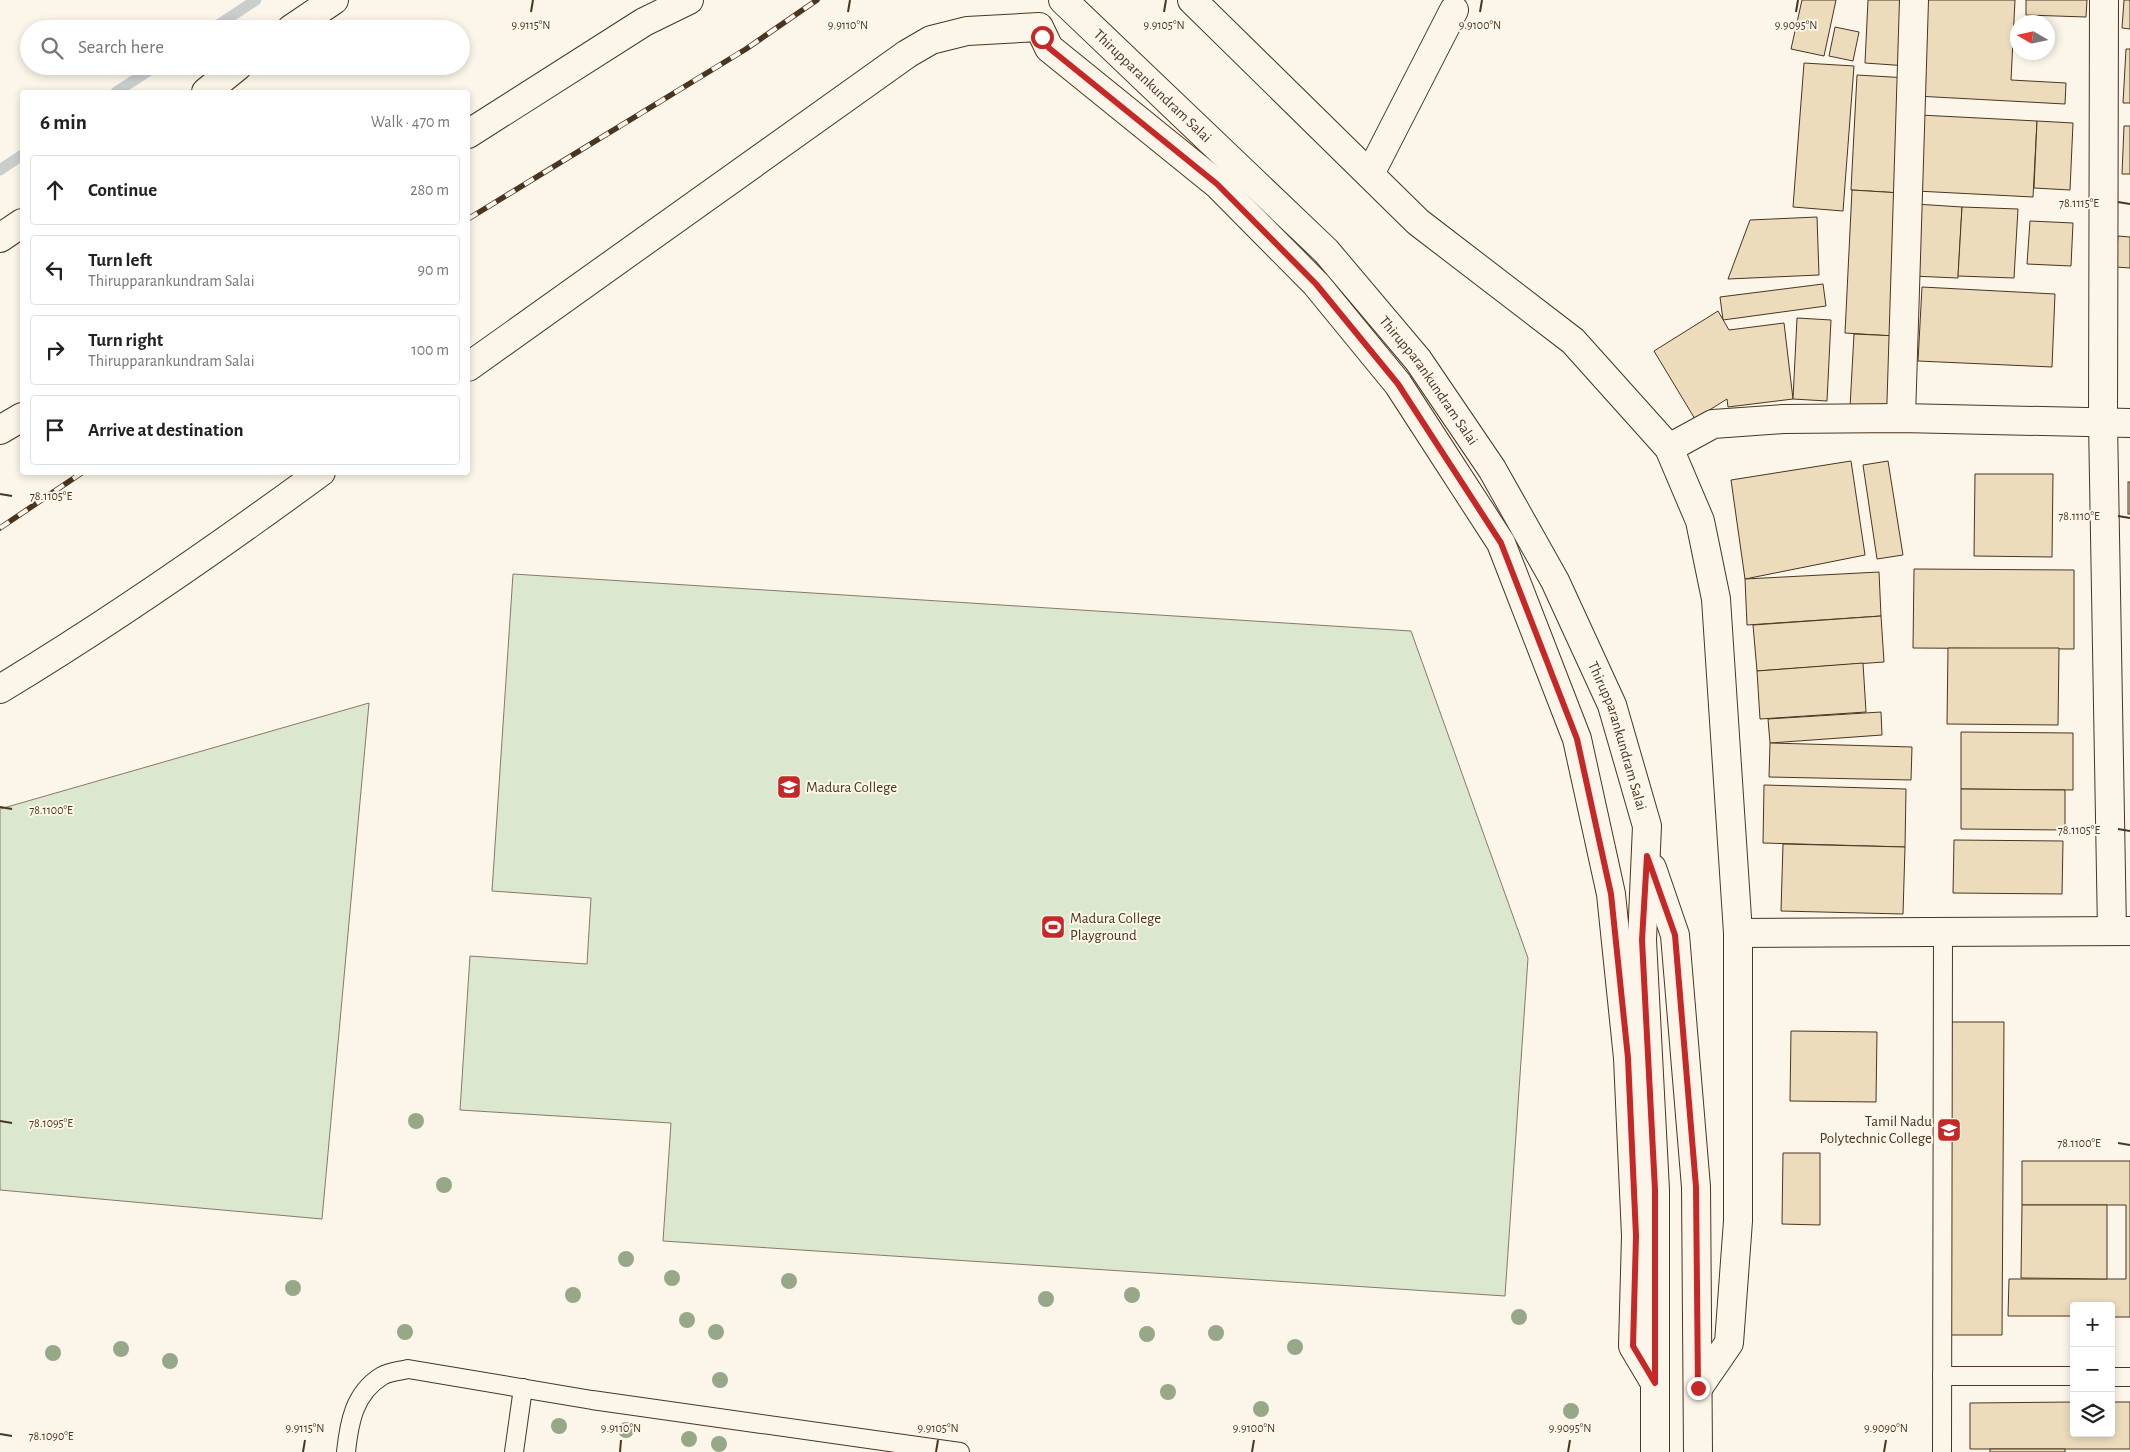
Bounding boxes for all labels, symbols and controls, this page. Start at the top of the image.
north arrow [2010,15,2055,60]
text: 9.9115°N [511,19,551,31]
text: 9.9110°N [828,19,868,31]
text: 9.9105°N [1143,19,1185,31]
text: 9.9100°N [1459,19,1501,31]
text: 9.9095°N [1775,19,1817,31]
search box [20,20,470,75]
route start [1031,26,1054,49]
street label: Thirupparankundram Salai [1091,26,1214,145]
icon: search [38,34,66,62]
text: Search here [78,38,164,57]
text: 6 min [40,112,87,133]
text: Walk · 470 m [371,114,450,130]
icon: ahead [41,176,69,204]
text: Continue [88,181,157,200]
text: 280 m [410,182,449,198]
text: 78.1115°E [2059,197,2099,209]
text: Turn left [88,251,152,270]
icon: left [41,256,69,284]
text: 90 m [418,262,449,278]
text: Thirupparankundram Salai [88,273,255,289]
street label: Thirupparankundram Salai [1377,313,1481,448]
text: Turn right [88,331,163,350]
icon: right [41,336,69,364]
text: 100 m [411,342,449,358]
text: Thirupparankundram Salai [88,353,255,369]
icon: arrive [41,416,69,444]
text: Arrive at destination [88,421,244,440]
text: 78.1105°E [30,490,72,502]
text: 78.1110°E [2058,510,2100,522]
street label: Thirupparankundram Salai [1586,659,1650,812]
school or university icon: Madura College [776,774,802,800]
place label: Madura College [806,780,897,795]
text: 78.1100°E [29,804,73,816]
text: 78.1105°E [2058,824,2100,836]
place label: Madura College Playground [1070,911,1161,943]
sports icon: Madura College Playground [1040,914,1066,940]
place label: Tamil Nadu Polytechnic College [1820,1114,1932,1146]
text: 78.1095°E [29,1117,73,1129]
school or university icon: Tamil Nadu Polytechnic College [1936,1117,1962,1143]
text: 78.1100°E [2057,1137,2101,1149]
map controls [2070,1302,2115,1437]
button: + [2070,1302,2115,1347]
button: − [2070,1347,2115,1392]
route end [1687,1377,1710,1400]
button: layers [2070,1392,2115,1437]
text: 9.9115°N [285,1422,325,1434]
text: 9.9110°N [601,1422,641,1434]
text: 9.9105°N [917,1422,959,1434]
text: 9.9100°N [1233,1422,1275,1434]
text: 9.9095°N [1549,1422,1591,1434]
text: 9.9090°N [1864,1422,1908,1434]
text: 78.1090°E [28,1430,74,1442]

